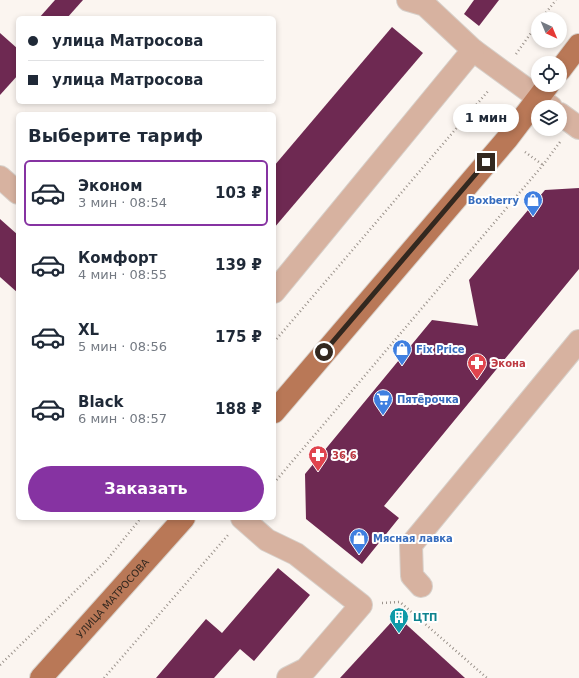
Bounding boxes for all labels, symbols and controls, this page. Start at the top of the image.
north arrow [531,12,567,48]
map controls [531,12,567,136]
text: улица Матросова [52,32,203,50]
button: locate [531,56,567,92]
text: улица Матросова [52,71,203,89]
button: layers [531,100,567,136]
callout: 1 мин [453,104,519,132]
text: 1 мин [465,110,507,125]
text: Выберите тариф [28,125,203,146]
route end [477,153,495,171]
icon: car [30,175,66,211]
text: Эконом [78,177,142,195]
text: 103 ₽ [215,184,262,202]
shop icon: Boxberry [522,189,544,217]
text: 3 мин · 08:54 [78,195,167,210]
place label: Boxberry [468,195,519,206]
icon: car [30,247,66,283]
text: Комфорт [78,249,157,267]
text: 139 ₽ [215,256,262,274]
text: 4 мин · 08:55 [78,267,167,282]
icon: car [30,319,66,355]
text: XL [78,321,99,339]
text: 175 ₽ [215,328,262,346]
shop icon: Fix Price [391,338,413,366]
text: 5 мин · 08:56 [78,339,167,354]
route start [315,343,333,361]
place label: Fix Price [416,344,465,355]
pharmacy icon: Экона [466,352,488,380]
place label: Экона [491,358,526,369]
supermarket icon: Пятёрочка [372,388,394,416]
icon: car [30,391,66,427]
text: Black [78,393,124,411]
place label: Пятёрочка [397,394,459,405]
text: 188 ₽ [215,400,262,418]
text: 6 мин · 08:57 [78,411,167,426]
pharmacy icon: 36,6 [307,444,329,472]
place label: 36,6 [332,450,357,461]
button: Заказать [28,466,264,512]
shop icon: Мясная лавка [348,527,370,555]
place label: Мясная лавка [373,533,453,544]
street label: УЛИЦА МАТРОСОВА [74,556,151,641]
building icon: ЦТП [388,606,410,634]
place label: ЦТП [413,612,437,623]

